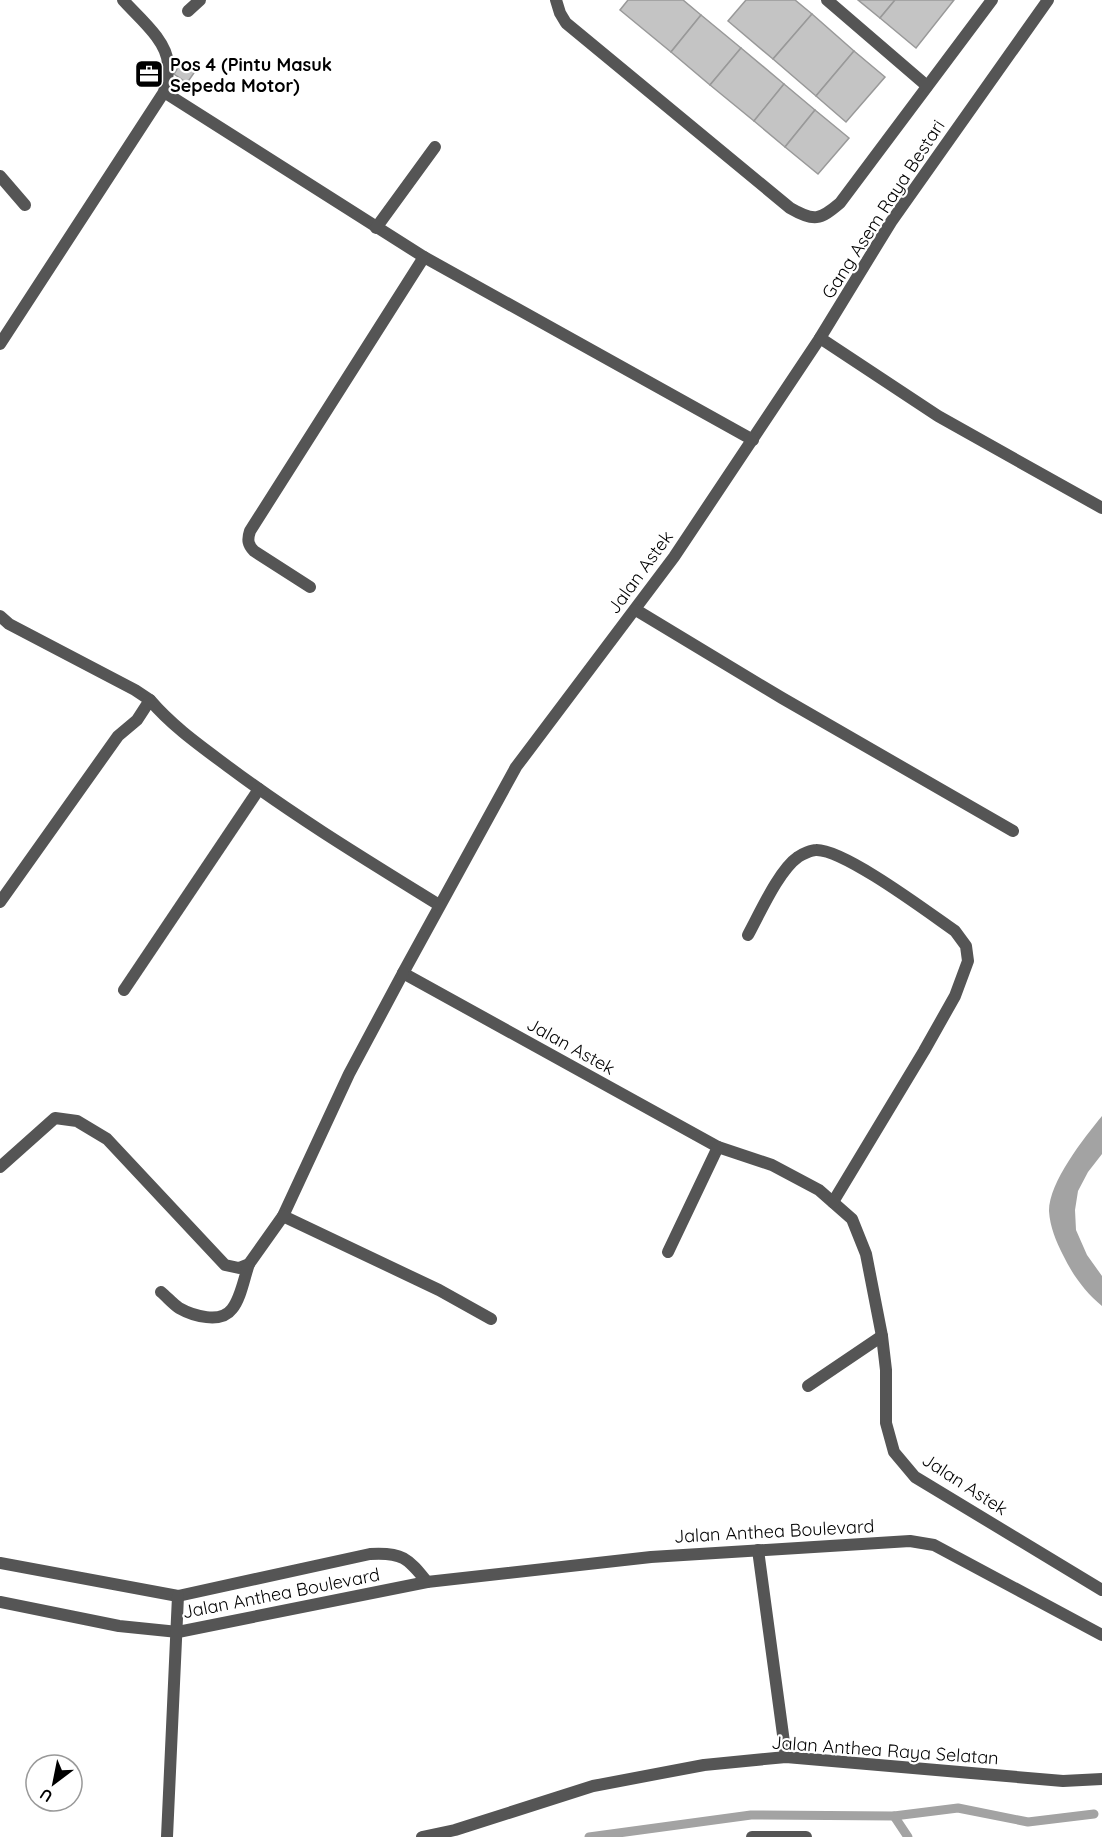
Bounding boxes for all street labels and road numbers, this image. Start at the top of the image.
street label: Gang Asem Raya Bestari [816,115,950,303]
street label: Jalan Astek [602,526,678,618]
street label: Jalan Astek [523,1012,619,1080]
street label: Jalan Astek [918,1448,1012,1520]
street label: Jalan Anthea Boulevard [673,1514,875,1548]
street label: Jalan Anthea Boulevard [180,1563,382,1623]
street label: Jalan Anthea Raya Selatan [771,1731,999,1769]

